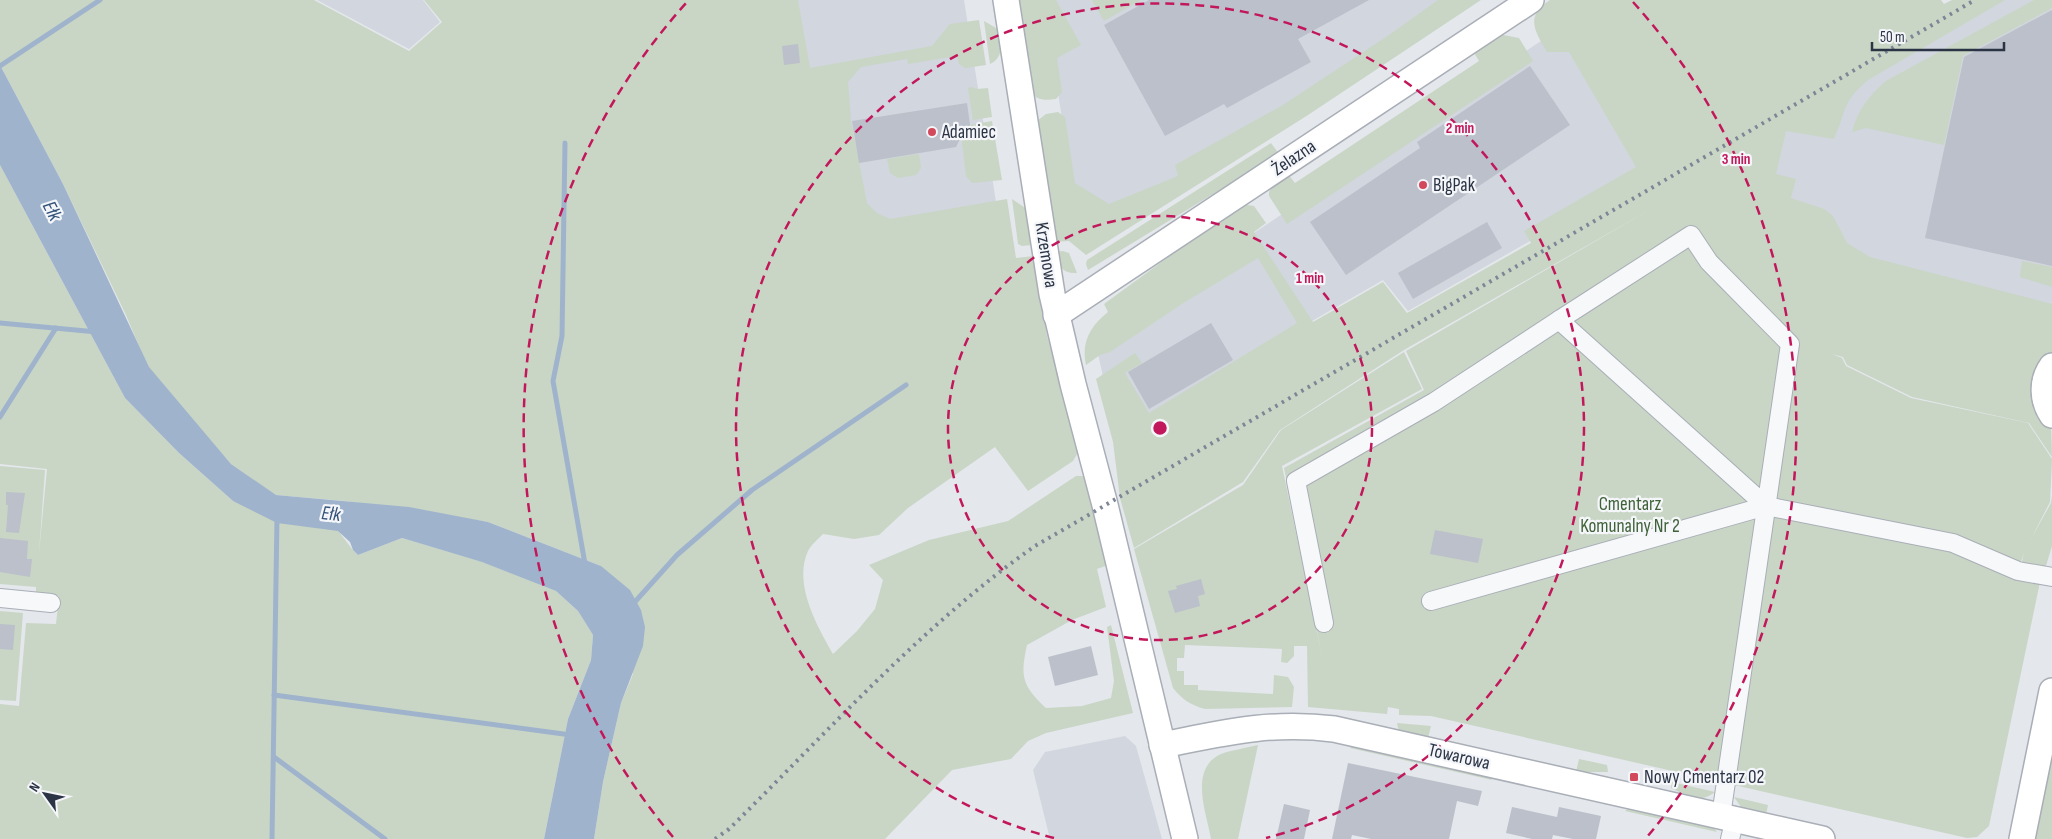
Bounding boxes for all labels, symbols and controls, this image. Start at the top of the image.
scale bar [1872,20,2004,52]
text: 50 m [1880,28,1905,47]
text: 2 min [1446,119,1474,138]
place label: Adamiec [941,121,996,144]
marker: Adamiec [926,126,938,138]
street label: Żelazna [1268,135,1320,181]
text: 3 min [1722,150,1750,169]
place label: BigPak [1433,174,1476,197]
marker: BigPak [1417,179,1429,191]
water label: Ełk [37,197,67,225]
street label: Krzemowa [1029,221,1063,289]
text: 1 min [1296,269,1324,288]
centre of rings [1151,419,1169,437]
park label: Cmentarz Komunalny Nr 2 [1580,493,1680,538]
water label: Ełk [320,501,342,527]
street label: Towarowa [1426,739,1492,775]
place label: Nowy Cmentarz 02 [1644,766,1764,789]
north arrow [20,769,70,819]
marker: Nowy Cmentarz 02 [1628,771,1640,783]
text: N [25,779,44,795]

